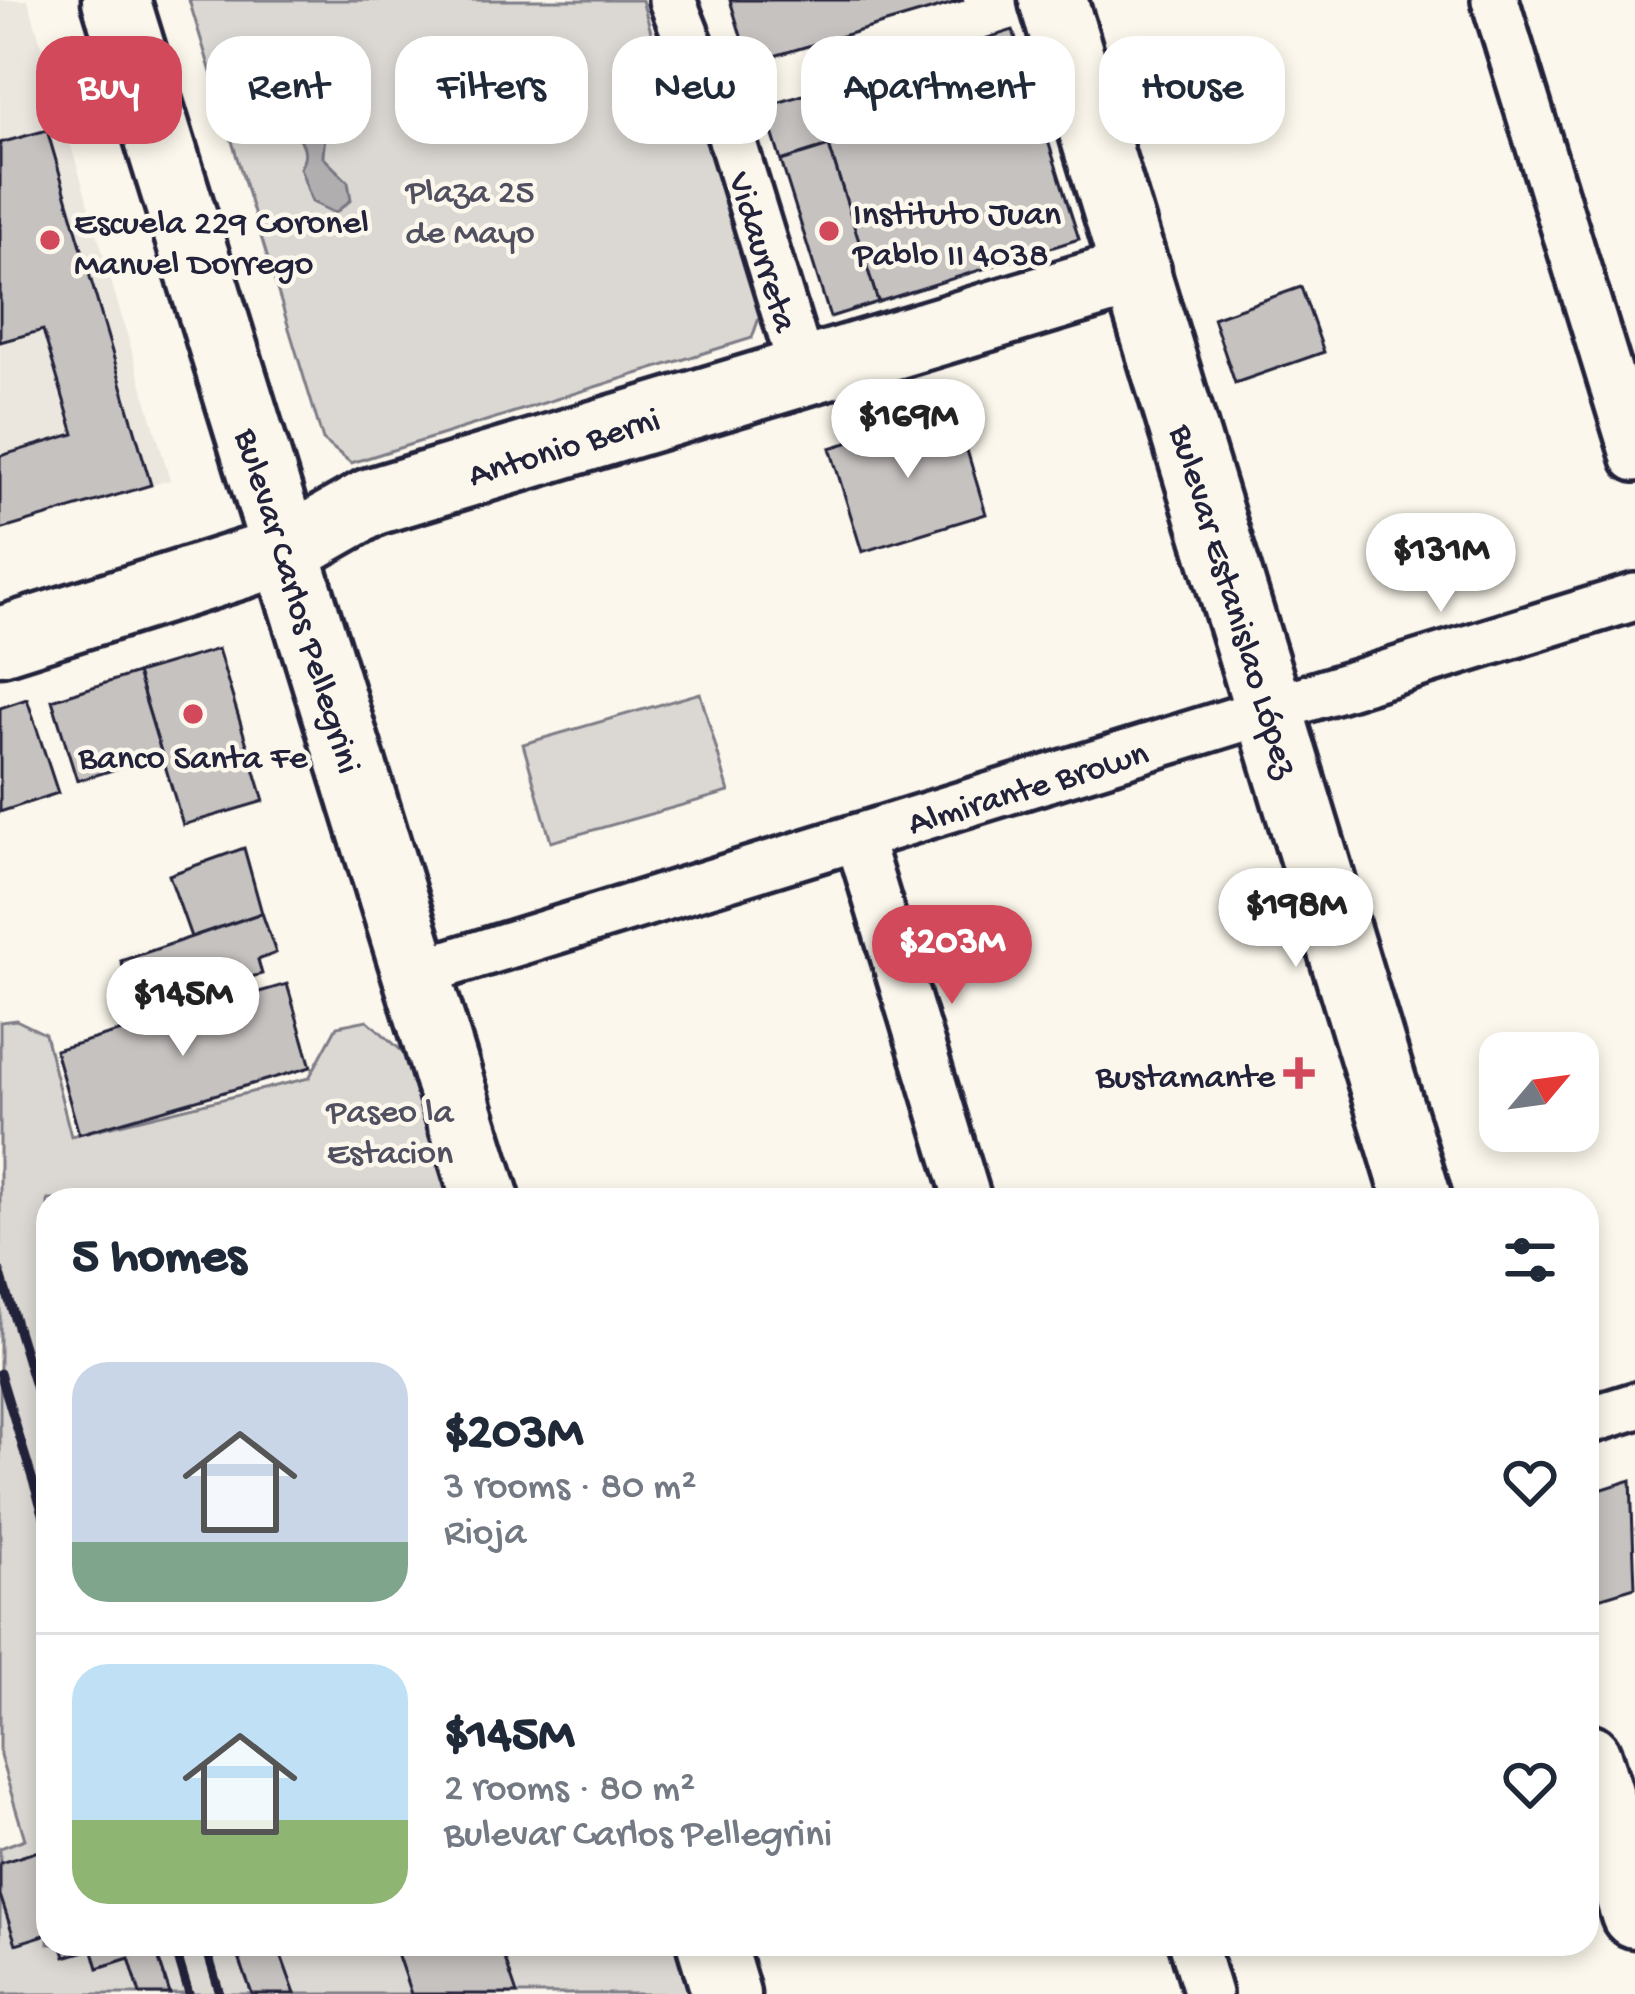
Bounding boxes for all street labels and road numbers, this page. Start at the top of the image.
street label: Vidaurreta [715,167,805,339]
street label: Antonio Berni [464,401,666,500]
street label: Bulevar Estanislao López [1156,419,1305,785]
street label: Bulevar Carlos Pellegrini [222,423,368,780]
street label: Almirante Brown [904,734,1154,848]

